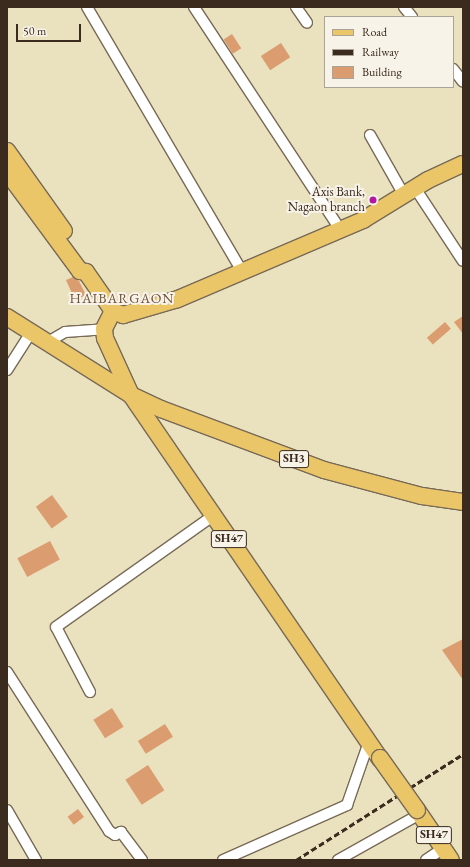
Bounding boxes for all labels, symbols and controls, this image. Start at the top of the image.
scale bar [18,16,83,42]
legend [324,16,454,88]
text: 50 m [23,23,46,39]
text: Road [362,24,387,40]
text: Railway [362,44,399,60]
text: Building [362,64,402,80]
place label: Axis Bank, Nagaon branch [288,185,365,216]
marker: Axis Bank, Nagaon branch [368,195,378,205]
district label: HAIBARGAON [70,290,174,306]
road number: SH3 [279,449,309,469]
road number: SH47 [210,529,248,549]
road number: SH47 [415,825,453,845]

